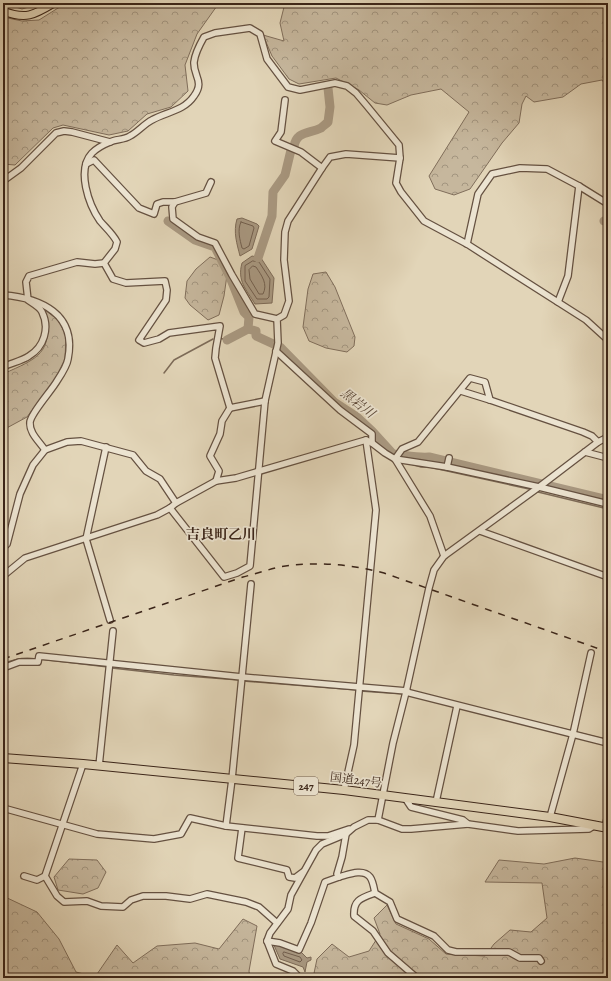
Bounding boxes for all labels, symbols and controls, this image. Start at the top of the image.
water label: 黒岩川 [337,384,380,423]
district label: 吉良町乙川 [186,525,256,544]
street label: 国道247号 [329,769,383,791]
road number: 247 [294,777,318,795]

